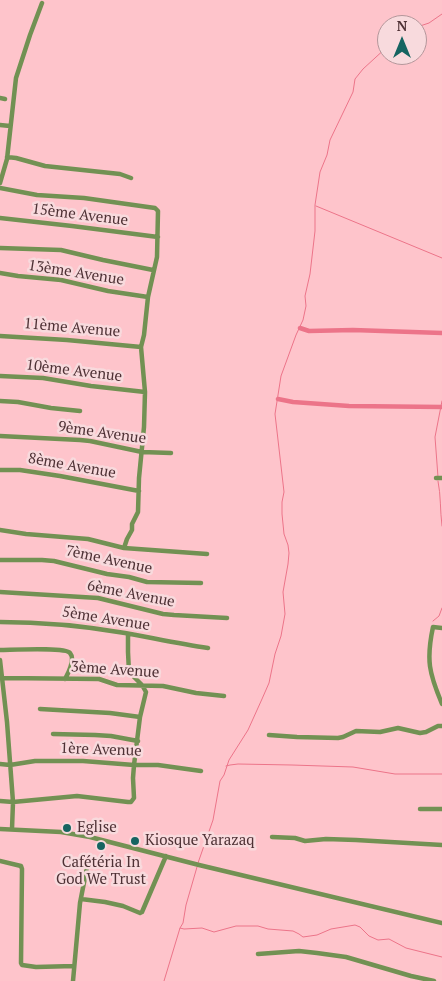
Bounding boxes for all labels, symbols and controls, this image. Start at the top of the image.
north arrow [377,15,427,65]
text: N [397,16,407,35]
street label: 15ème Avenue [31,200,129,230]
street label: 13ème Avenue [27,257,125,289]
street label: 11ème Avenue [23,315,121,341]
street label: 10ème Avenue [25,356,123,386]
street label: 9ème Avenue [57,418,147,448]
street label: 8ème Avenue [27,449,117,483]
street label: 7ème Avenue [64,542,154,578]
street label: 6ème Avenue [86,577,176,611]
street label: 5ème Avenue [61,603,151,635]
street label: 3ème Avenue [70,658,160,682]
street label: 1ère Avenue [60,740,142,760]
place label: Eglise [77,819,117,837]
marker: Eglise [61,822,73,834]
place label: Kiosque Yarazaq [145,832,254,850]
marker: Kiosque Yarazaq [129,835,141,847]
marker: Cafétéria In God We Trust [95,840,107,852]
place label: Cafétéria In God We Trust [56,854,146,889]

